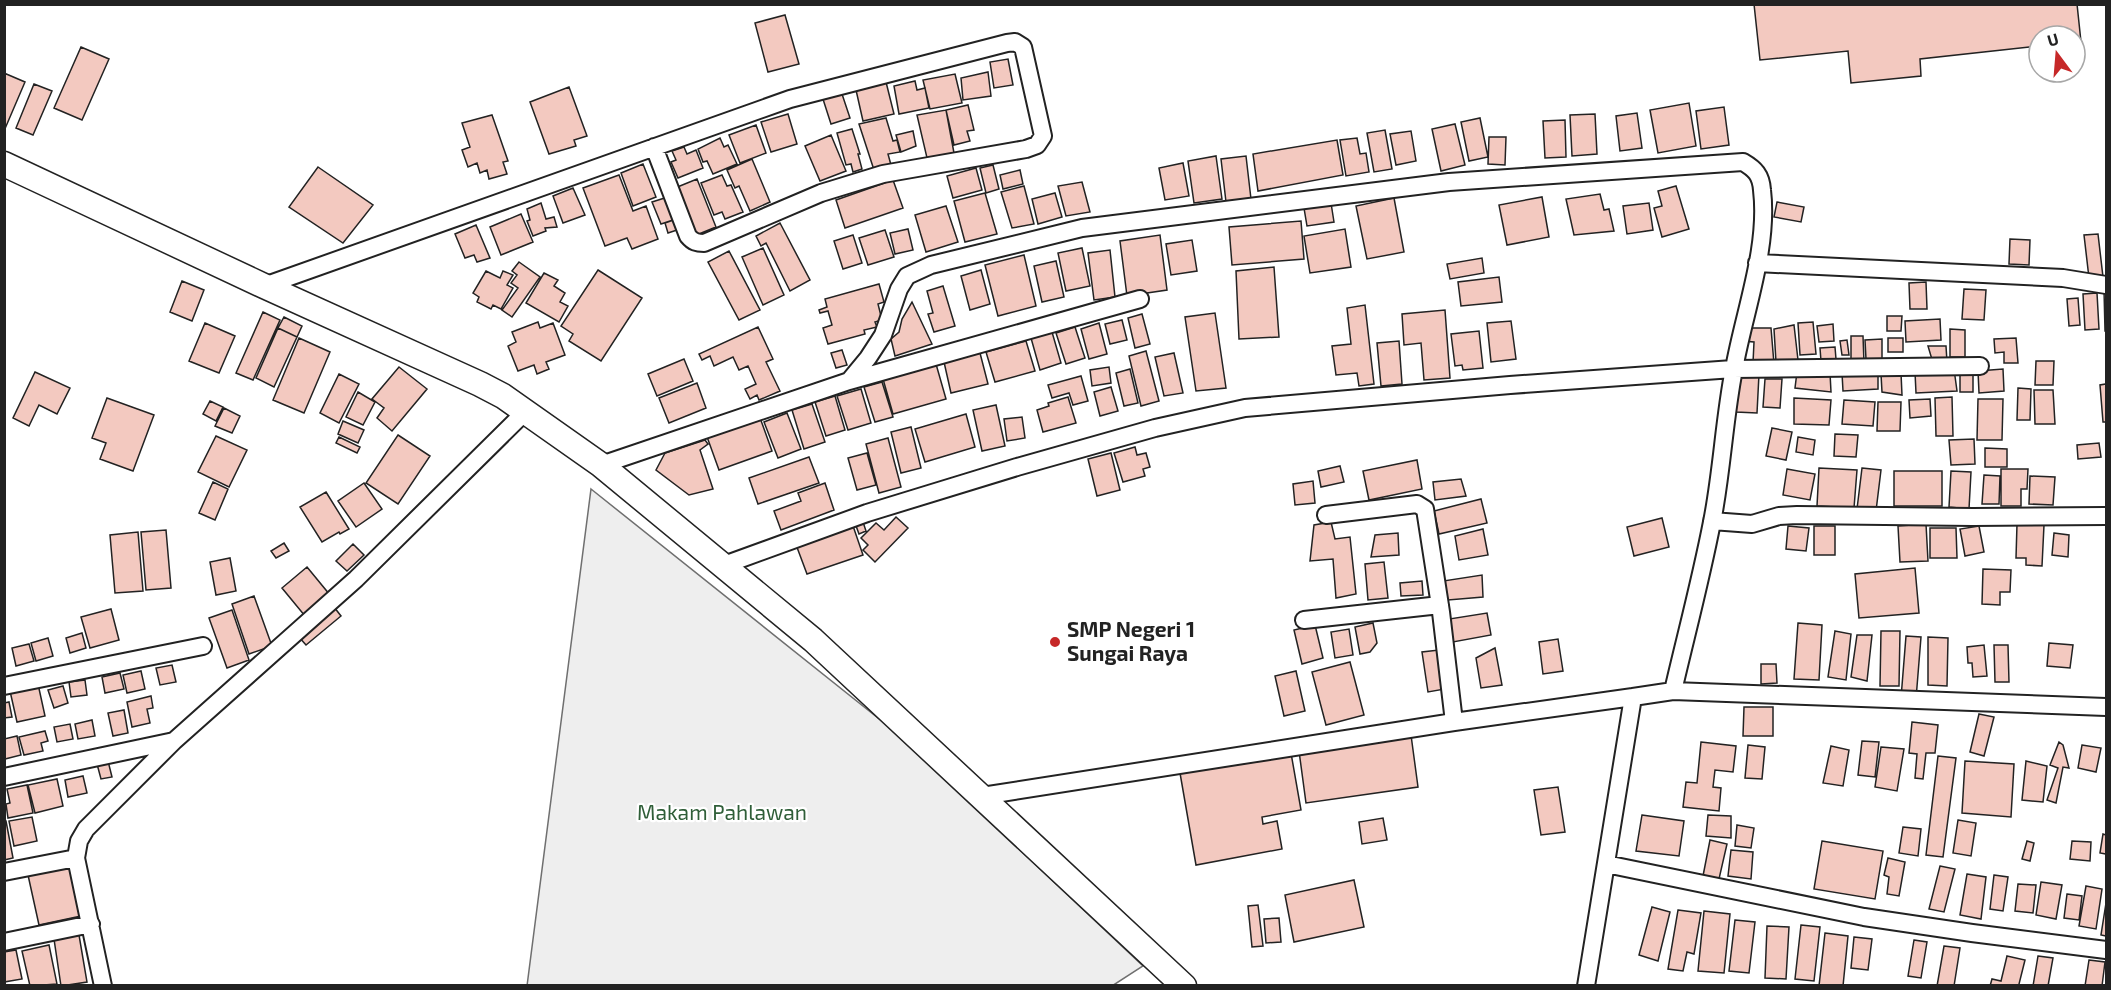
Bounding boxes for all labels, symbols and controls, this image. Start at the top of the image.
north arrow [2027,24,2087,84]
text: U [2045,28,2061,50]
place label: SMP Negeri 1 Sungai Raya [1067,616,1195,666]
marker: SMP Negeri 1 Sungai Raya [1048,635,1062,649]
park label: Makam Pahlawan [637,799,807,824]

